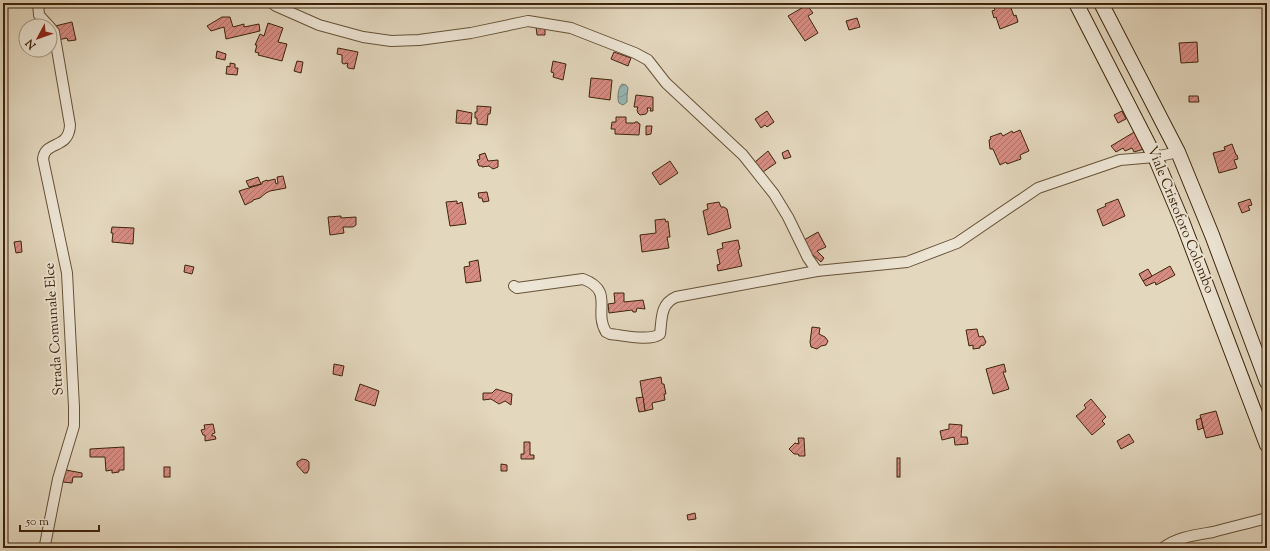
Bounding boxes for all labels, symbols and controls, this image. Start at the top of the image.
north arrow [18,18,58,58]
text: N [22,35,41,53]
street label: Viale Cristoforo Colombo [1141,143,1219,297]
street label: Strada Comunale Elce [40,262,70,396]
scale bar [20,507,99,533]
text: 50 m [25,513,49,531]

